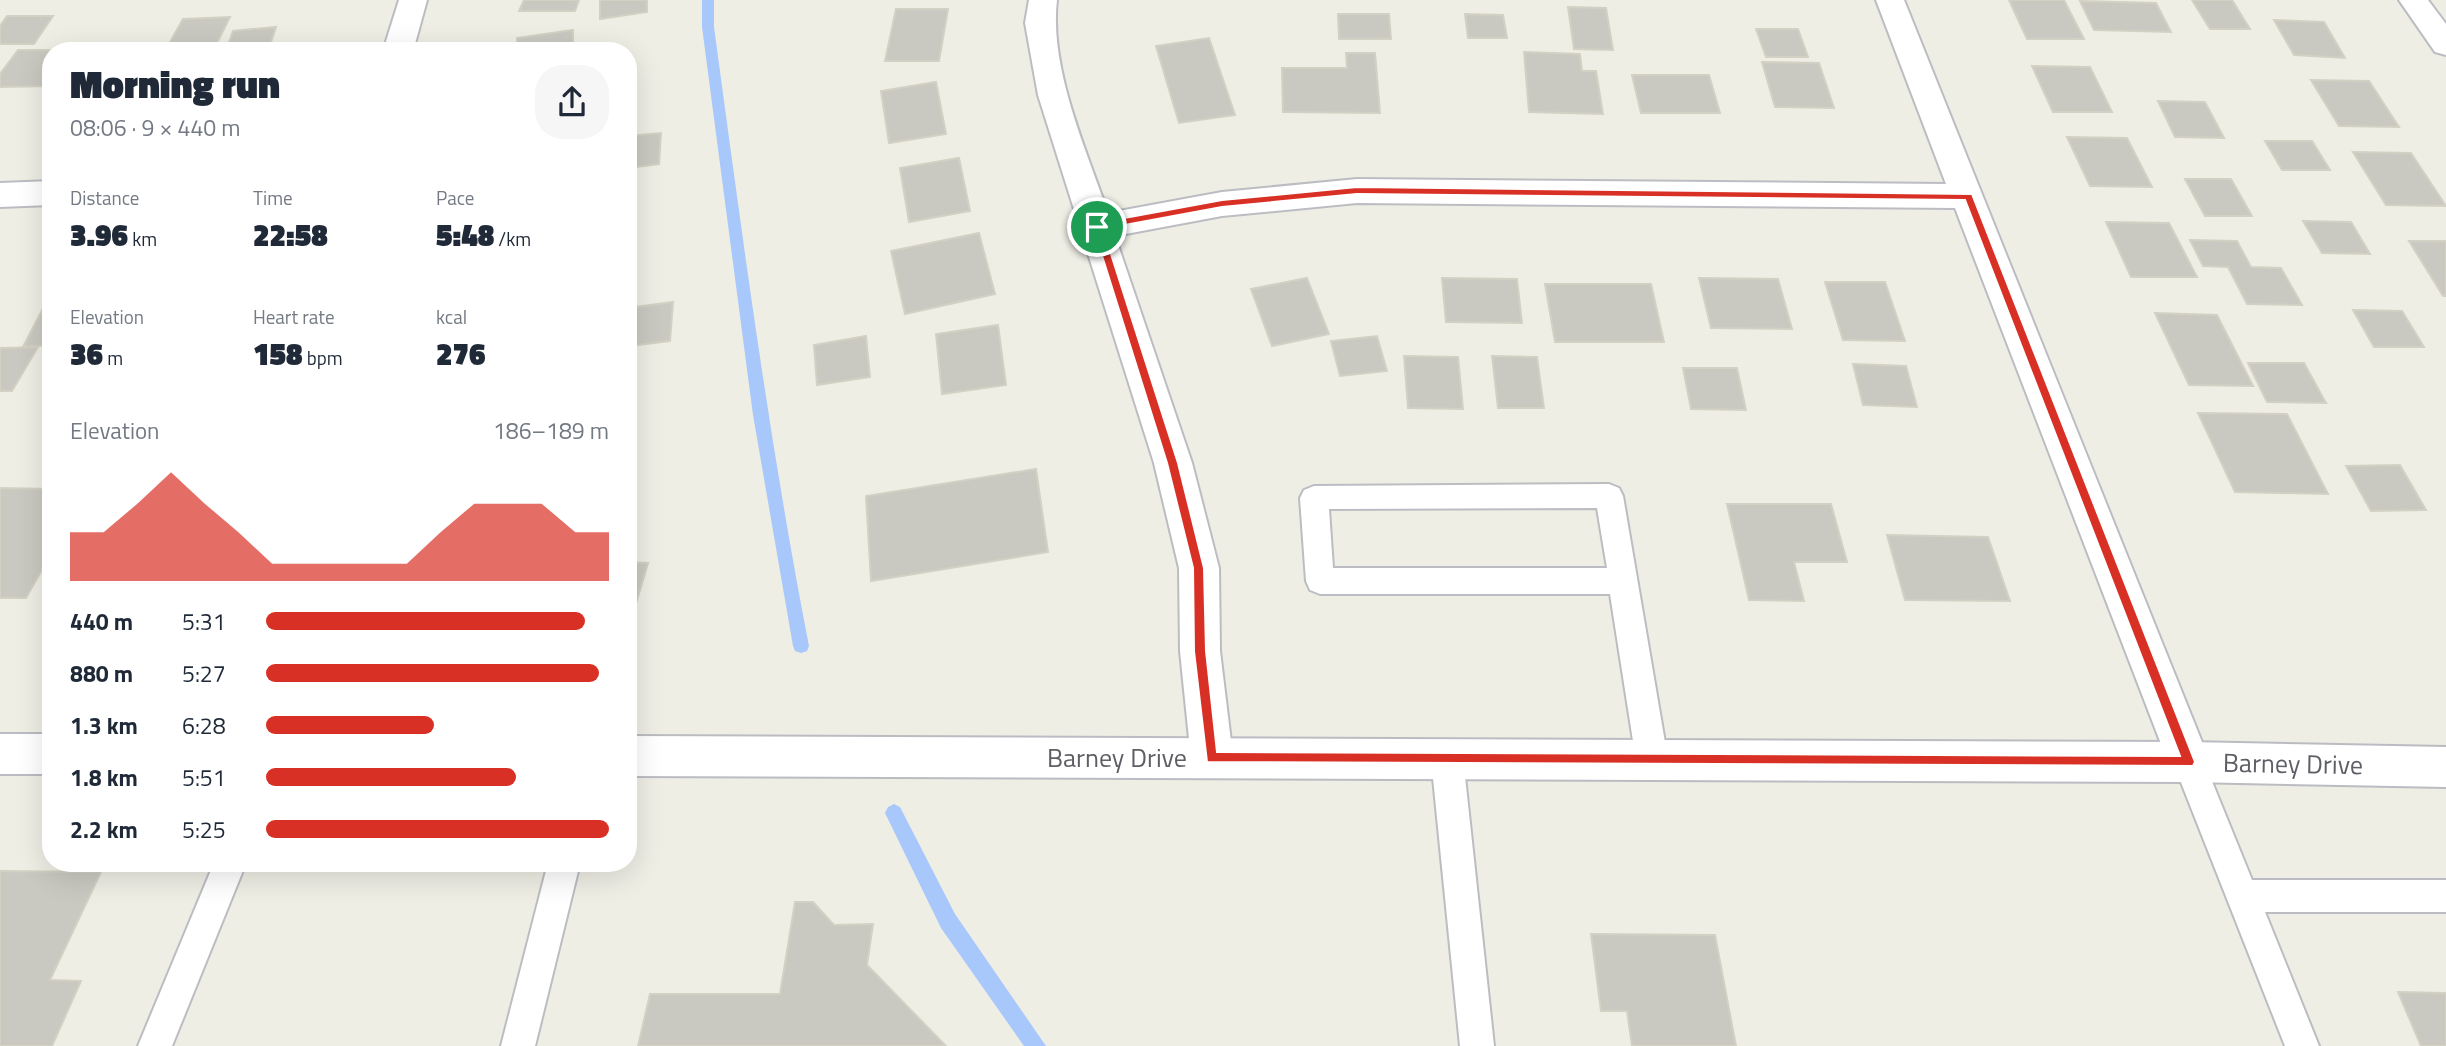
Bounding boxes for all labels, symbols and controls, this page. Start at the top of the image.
text: Morning run [70,55,280,113]
button: share [535,65,609,139]
text: 08:06 · 9 × 440 m [70,110,240,145]
text: Distance [70,183,139,212]
text: Time [253,183,293,212]
text: Pace [436,183,474,212]
pin [1067,197,1127,257]
icon: arrive [1078,208,1116,246]
text: 3.96 [70,212,128,258]
text: 22:58 [253,212,328,258]
text: 5:48 [436,212,494,258]
text: km [128,224,157,253]
text: /km [494,224,531,253]
text: Elevation [70,302,144,331]
text: Heart rate [253,302,335,331]
text: kcal [436,302,467,331]
text: 36 [70,331,103,377]
text: 158 [253,331,303,377]
text: 276 [436,331,486,377]
text: m [103,343,123,372]
text: bpm [303,343,343,372]
text: Elevation [70,413,159,448]
text: 186–189 m [493,413,609,448]
text: 440 m [70,604,133,639]
text: 5:31 [182,604,226,639]
text: 880 m [70,656,133,691]
text: 5:27 [182,656,226,691]
text: 1.3 km [70,708,138,743]
text: 6:28 [182,708,226,743]
street label: Barney Drive [1047,738,1187,777]
street label: Barney Drive [2223,743,2363,784]
text: 1.8 km [70,760,138,795]
text: 5:51 [182,760,226,795]
text: 2.2 km [70,812,138,847]
text: 5:25 [182,812,226,847]

